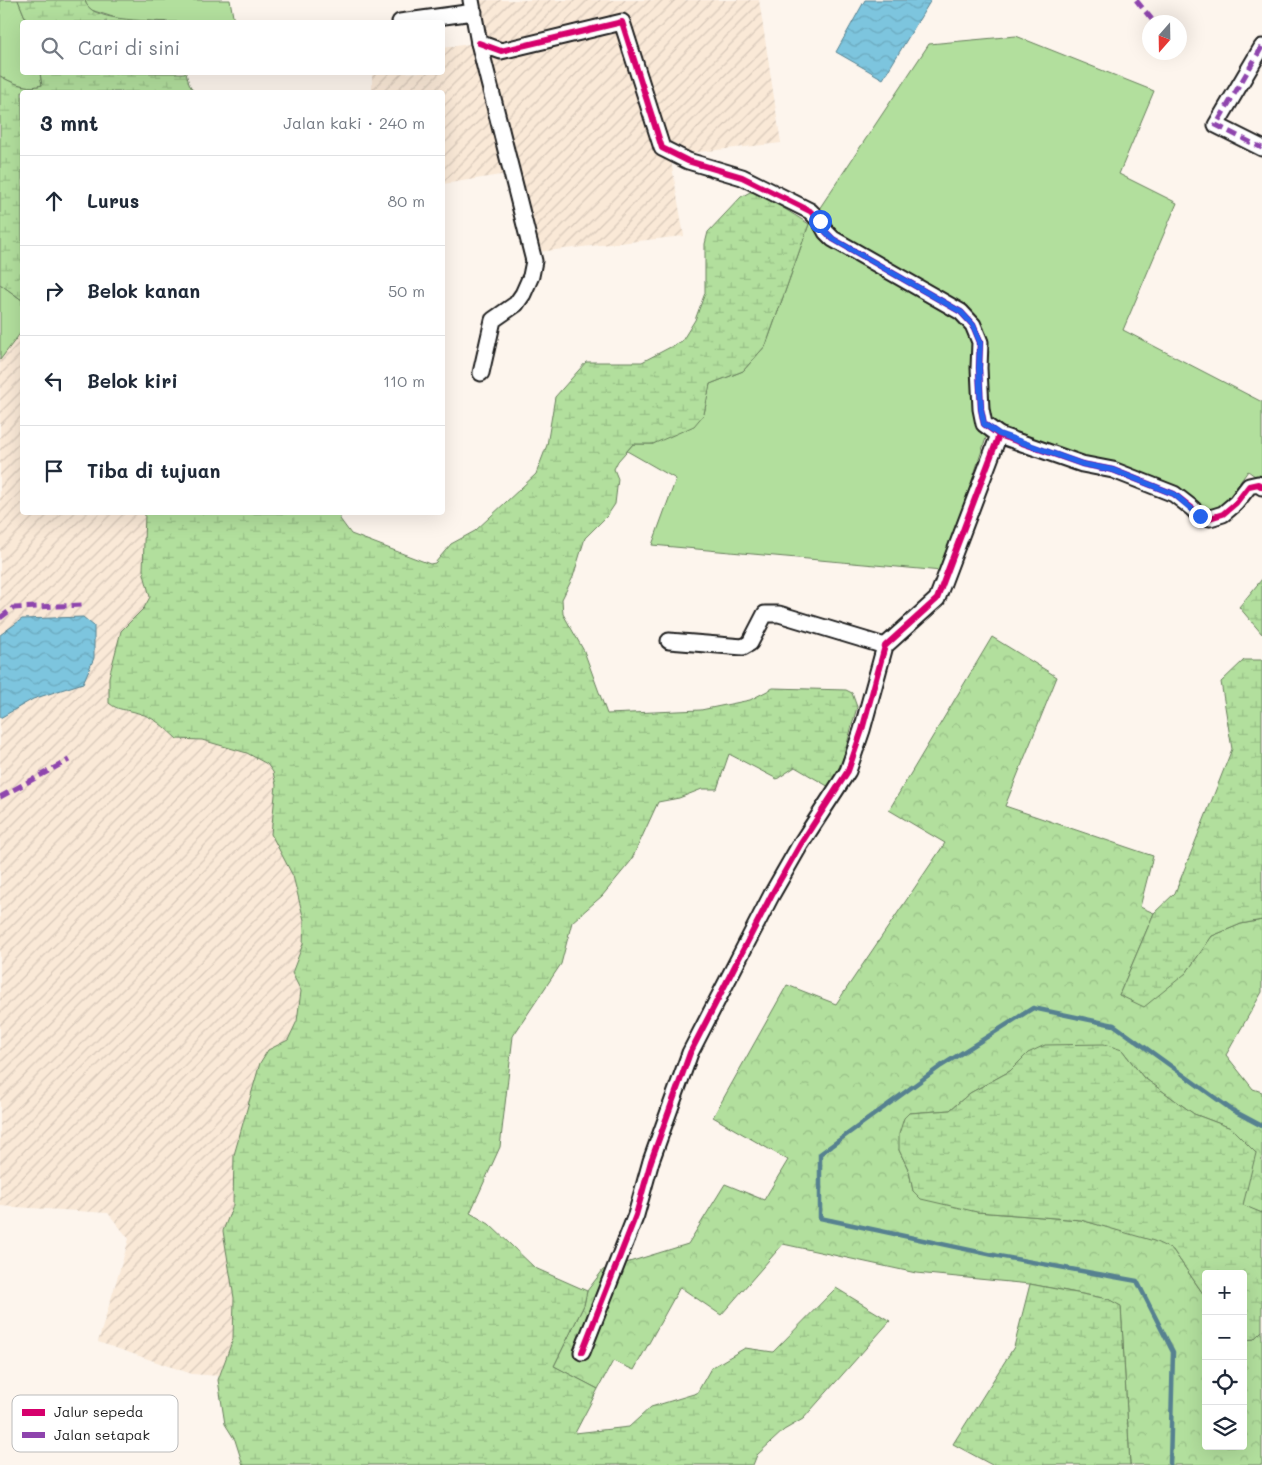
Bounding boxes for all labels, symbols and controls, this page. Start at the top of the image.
north arrow [1142,15,1187,60]
search box [20,20,445,75]
icon: search [38,34,66,62]
text: Cari di sini [78,35,180,60]
text: 3 mnt [40,109,98,136]
text: Jalan kaki · 240 m [283,112,425,133]
icon: ahead [40,187,68,215]
text: Lurus [87,188,139,213]
text: 80 m [388,190,425,211]
route start [809,210,832,233]
icon: right [40,277,68,305]
text: Belok kanan [87,278,200,303]
text: 50 m [388,280,425,301]
icon: left [40,367,68,395]
text: Belok kiri [87,368,178,393]
text: 110 m [383,370,425,391]
icon: arrive [40,457,68,485]
text: Tiba di tujuan [87,458,220,483]
route end [1189,505,1212,528]
map controls [1202,1270,1247,1450]
button: + [1202,1270,1247,1315]
button: − [1202,1315,1247,1360]
button: locate [1202,1360,1247,1405]
legend [12,1395,178,1452]
text: Jalur sepeda [54,1402,143,1421]
button: layers [1202,1405,1247,1450]
text: Jalan setapak [54,1425,150,1444]

